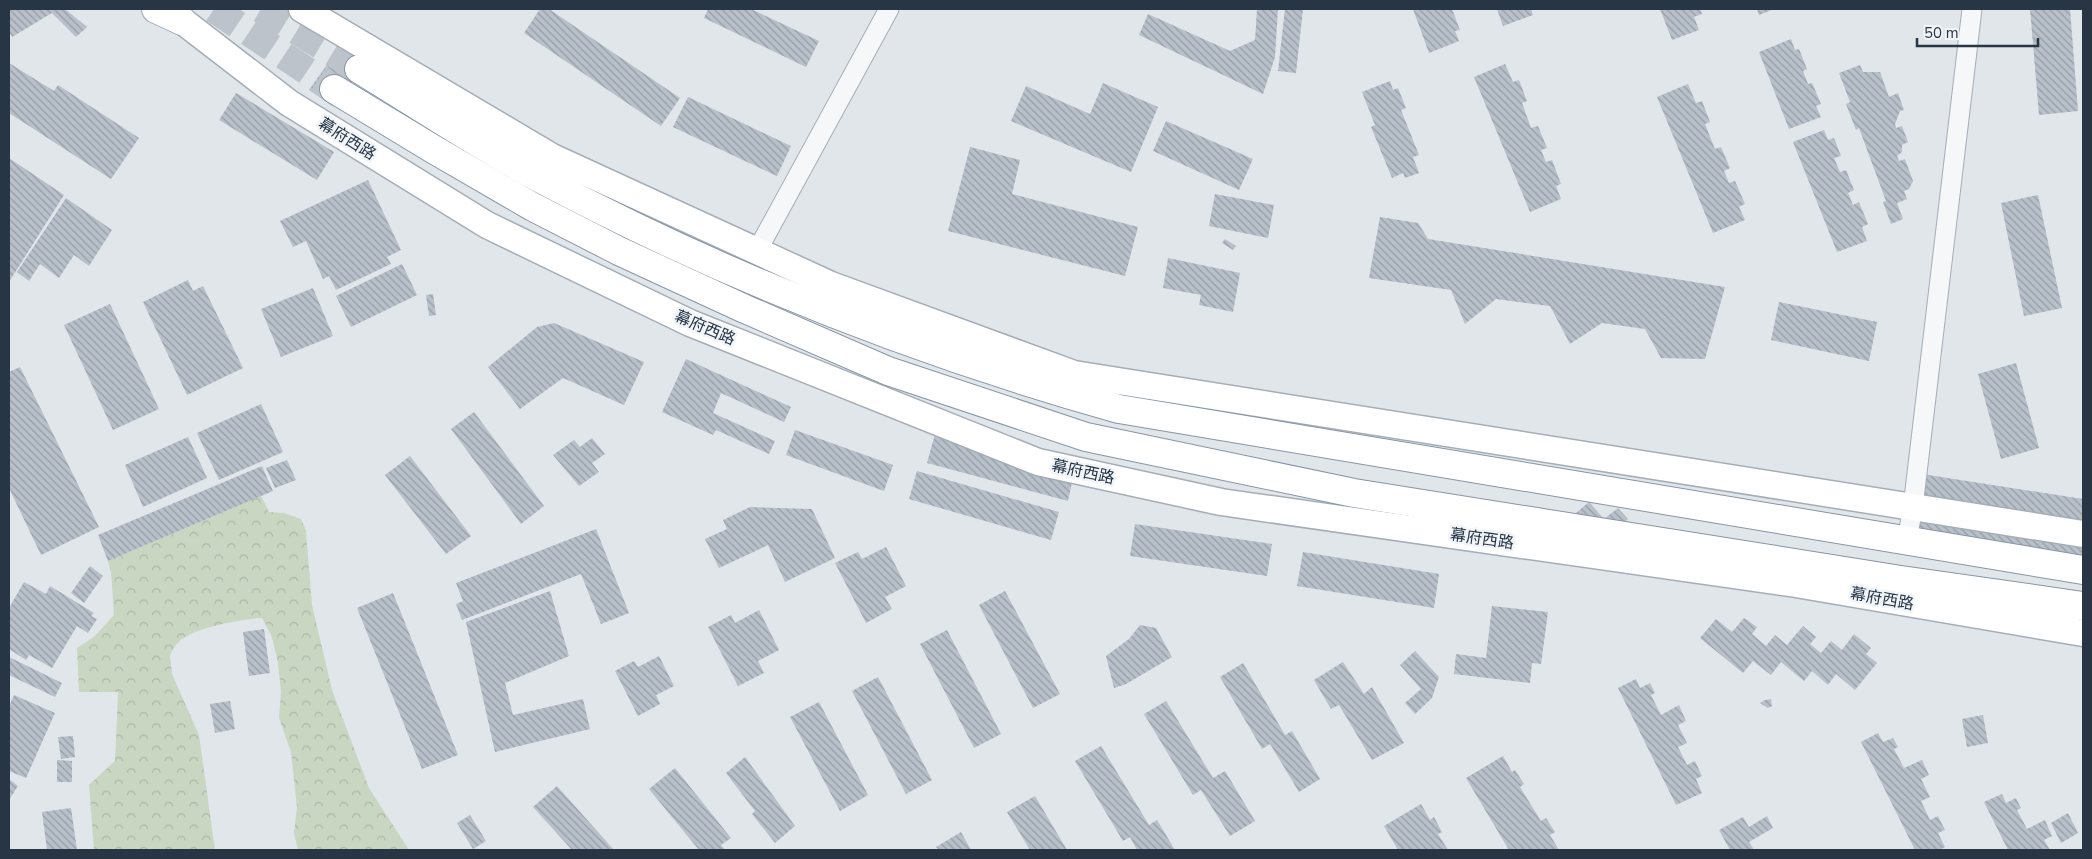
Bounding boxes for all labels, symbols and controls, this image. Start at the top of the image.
scale bar [1917,15,2038,47]
text: 50 m [1924,23,1959,43]
street label: 幕府西路 [314,113,380,165]
street label: 幕府西路 [671,305,739,351]
street label: 幕府西路 [1049,455,1117,489]
street label: 幕府西路 [1449,524,1515,554]
street label: 幕府西路 [1849,583,1915,615]

